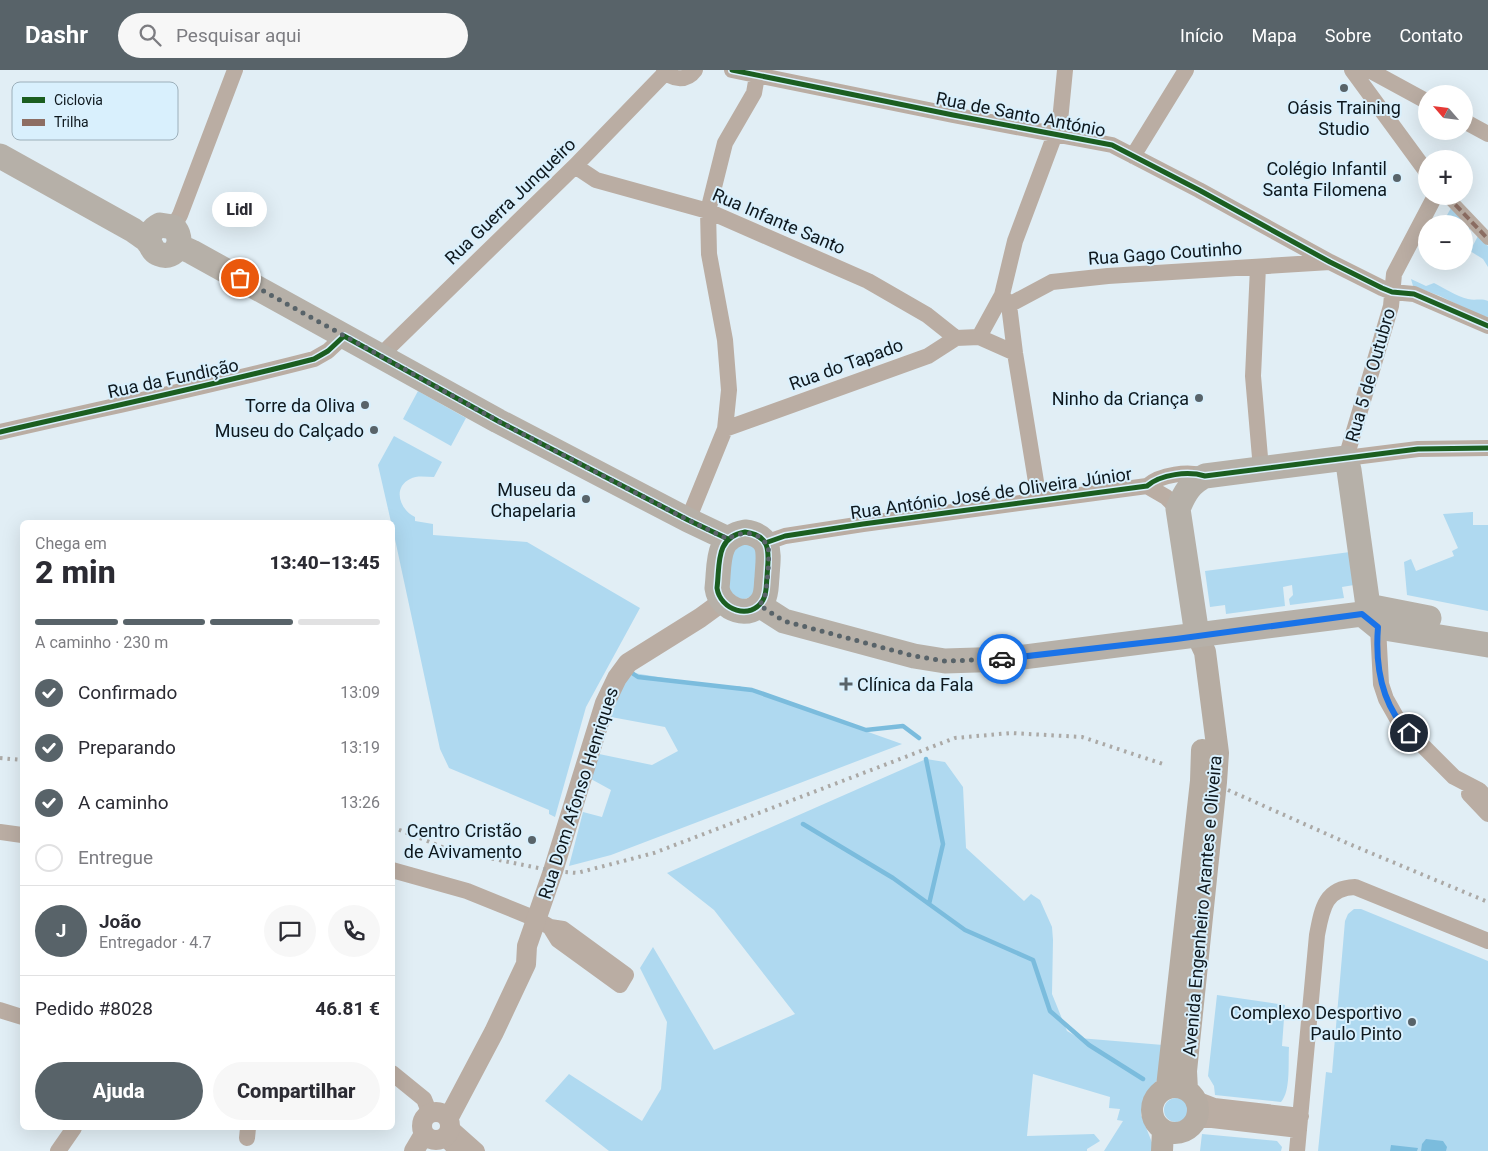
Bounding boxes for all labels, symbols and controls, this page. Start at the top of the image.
search box [118,13,468,58]
text: Dashr [25,21,88,49]
icon: search [136,21,164,49]
text: Pesquisar aqui [176,24,301,47]
text: Início [1180,25,1223,46]
text: Mapa [1251,25,1297,46]
text: Sobre [1325,25,1371,46]
text: Contato [1399,25,1463,46]
legend [12,82,178,140]
marker: Oásis Training Studio [1338,82,1350,94]
north arrow [1418,85,1472,140]
map controls [1418,85,1473,270]
street label: Rua de Santo António [934,87,1108,141]
text: Ciclovia [54,92,103,108]
place label: Oásis Training Studio [1287,97,1401,139]
text: Trilha [54,114,89,130]
street label: Rua Guerra Junqueiro [440,133,580,269]
button: + [1418,150,1473,205]
place label: Colégio Infantil Santa Filomena [1262,158,1387,200]
marker: Colégio Infantil Santa Filomena [1391,172,1403,184]
street label: Rua Infante Santo [709,184,849,258]
callout: Lidl [212,193,268,228]
text: Lidl [226,200,253,219]
button: − [1418,215,1473,270]
street label: Rua Gago Coutinho [1087,237,1243,269]
pin [219,257,261,299]
icon: bag [226,264,254,292]
street label: Rua 5 de Outubro [1341,306,1399,444]
street label: Rua do Tapado [786,334,906,394]
street label: Rua da Fundição [106,354,240,402]
place label: Ninho da Criança [1052,388,1189,409]
marker: Ninho da Criança [1193,392,1205,404]
place label: Torre da Oliva [245,395,355,416]
marker: Torre da Oliva [359,399,371,411]
place label: Museu do Calçado [215,420,364,441]
marker: Museu do Calçado [368,424,380,436]
street label: Rua António José de Oliveira Júnior [849,463,1133,523]
place label: Museu da Chapelaria [490,479,576,521]
marker: Museu da Chapelaria [580,493,592,505]
text: Chega em [35,534,107,553]
text: 13:40–13:45 [269,551,380,574]
text: 2 min [35,553,116,591]
text: A caminho · 230 m [35,633,168,652]
courier [977,634,1027,684]
icon: car [988,645,1016,673]
place label: Clínica da Fala [857,674,974,695]
marker: Clínica da Fala [839,677,853,691]
icon: check [35,679,63,707]
text: Confirmado [78,681,177,704]
text: 13:09 [340,683,380,702]
street label: Rua Dom Afonso Henriques [534,684,622,902]
pin [1388,712,1430,754]
icon: home [1395,719,1423,747]
icon: check [35,734,63,762]
text: Preparando [78,736,176,759]
text: 13:19 [340,738,380,757]
street label: Avenida Engenheiro Arantes e Oliveira [1178,755,1226,1057]
icon: check [35,789,63,817]
text: A caminho [78,791,168,814]
text: 13:26 [340,793,380,812]
place label: Centro Cristão de Avivamento [404,820,522,862]
marker: Centro Cristão de Avivamento [526,834,538,846]
text: Entregue [78,846,153,869]
button: chat [264,905,316,957]
button: phone [328,905,380,957]
text: João [99,910,141,933]
text: J [56,919,66,942]
text: Entregador · 4.7 [99,933,212,952]
text: Pedido #8028 [35,997,153,1020]
text: 46.81 € [315,997,380,1020]
place label: Complexo Desportivo Paulo Pinto [1230,1002,1402,1044]
marker: Complexo Desportivo Paulo Pinto [1406,1016,1418,1028]
button: Ajuda [35,1062,203,1120]
button: Compartilhar [213,1062,380,1120]

